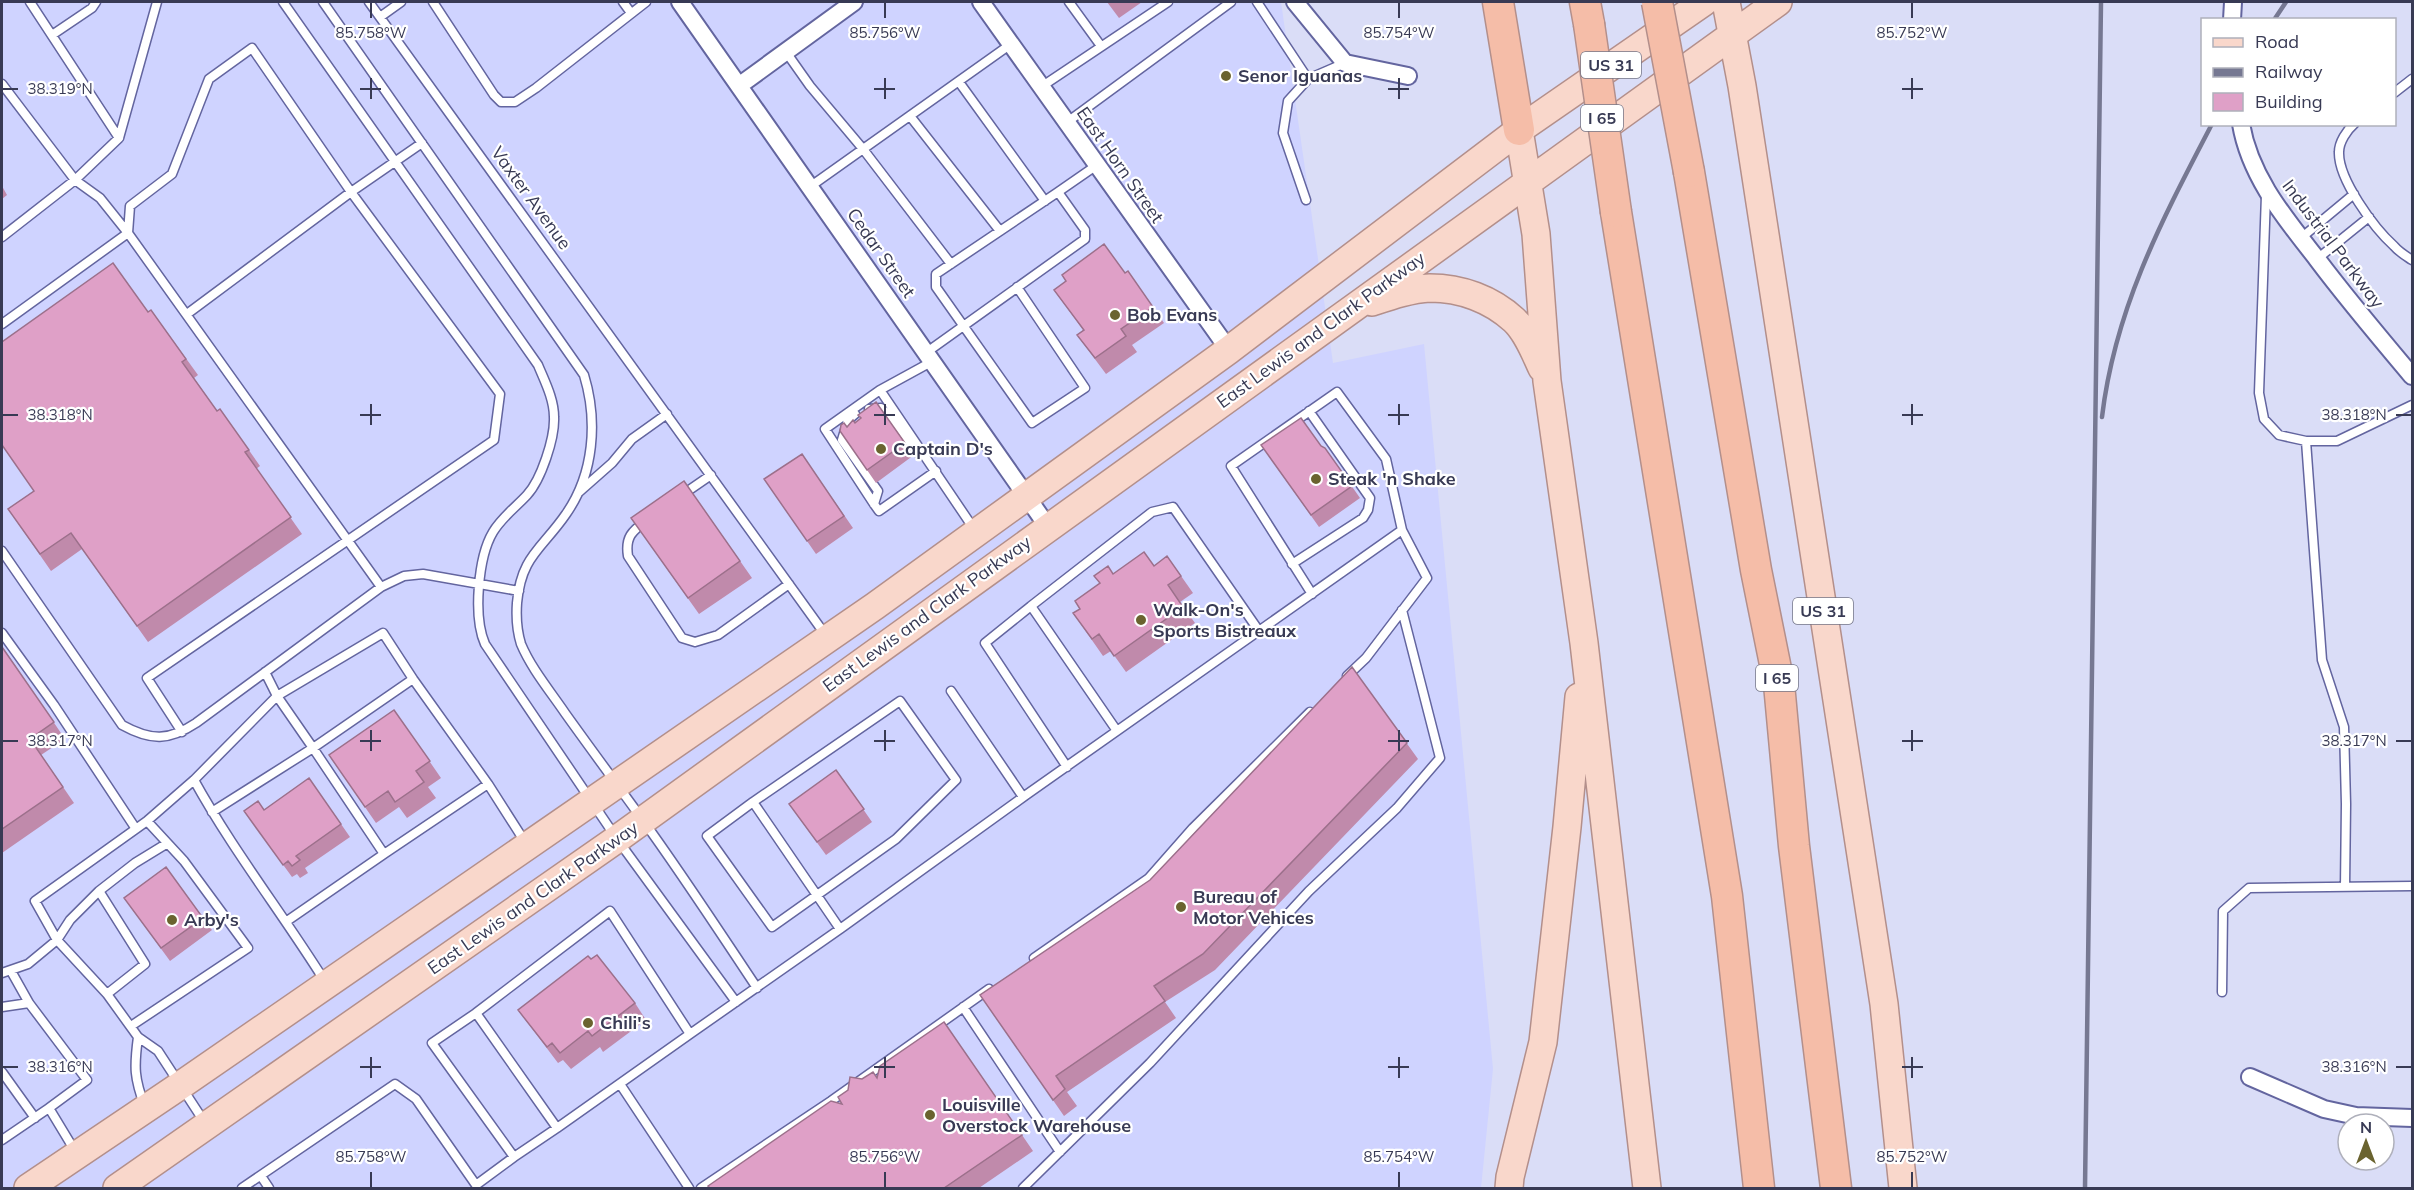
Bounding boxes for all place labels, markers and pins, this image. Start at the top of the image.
place label: Senor Iguanas [1238,64,1362,87]
marker: Senor Iguanas [1219,69,1233,83]
place label: Bob Evans [1127,303,1217,326]
marker: Bob Evans [1108,308,1122,322]
place label: Captain D's [893,437,993,460]
marker: Captain D's [874,442,888,456]
place label: Steak 'n Shake [1328,467,1456,490]
marker: Steak 'n Shake [1309,472,1323,486]
place label: Walk-On's Sports Bistreaux [1153,598,1297,642]
marker: Walk-On's Sports Bistreaux [1134,613,1148,627]
place label: Bureau of Motor Vehices [1193,885,1314,929]
marker: Bureau of Motor Vehices [1174,900,1188,914]
place label: Arby's [184,908,239,931]
marker: Arby's [165,913,179,927]
place label: Chili's [600,1011,651,1034]
marker: Chili's [581,1016,595,1030]
place label: Louisville Overstock Warehouse [942,1093,1131,1137]
marker: Louisville Overstock Warehouse [923,1108,937,1122]

